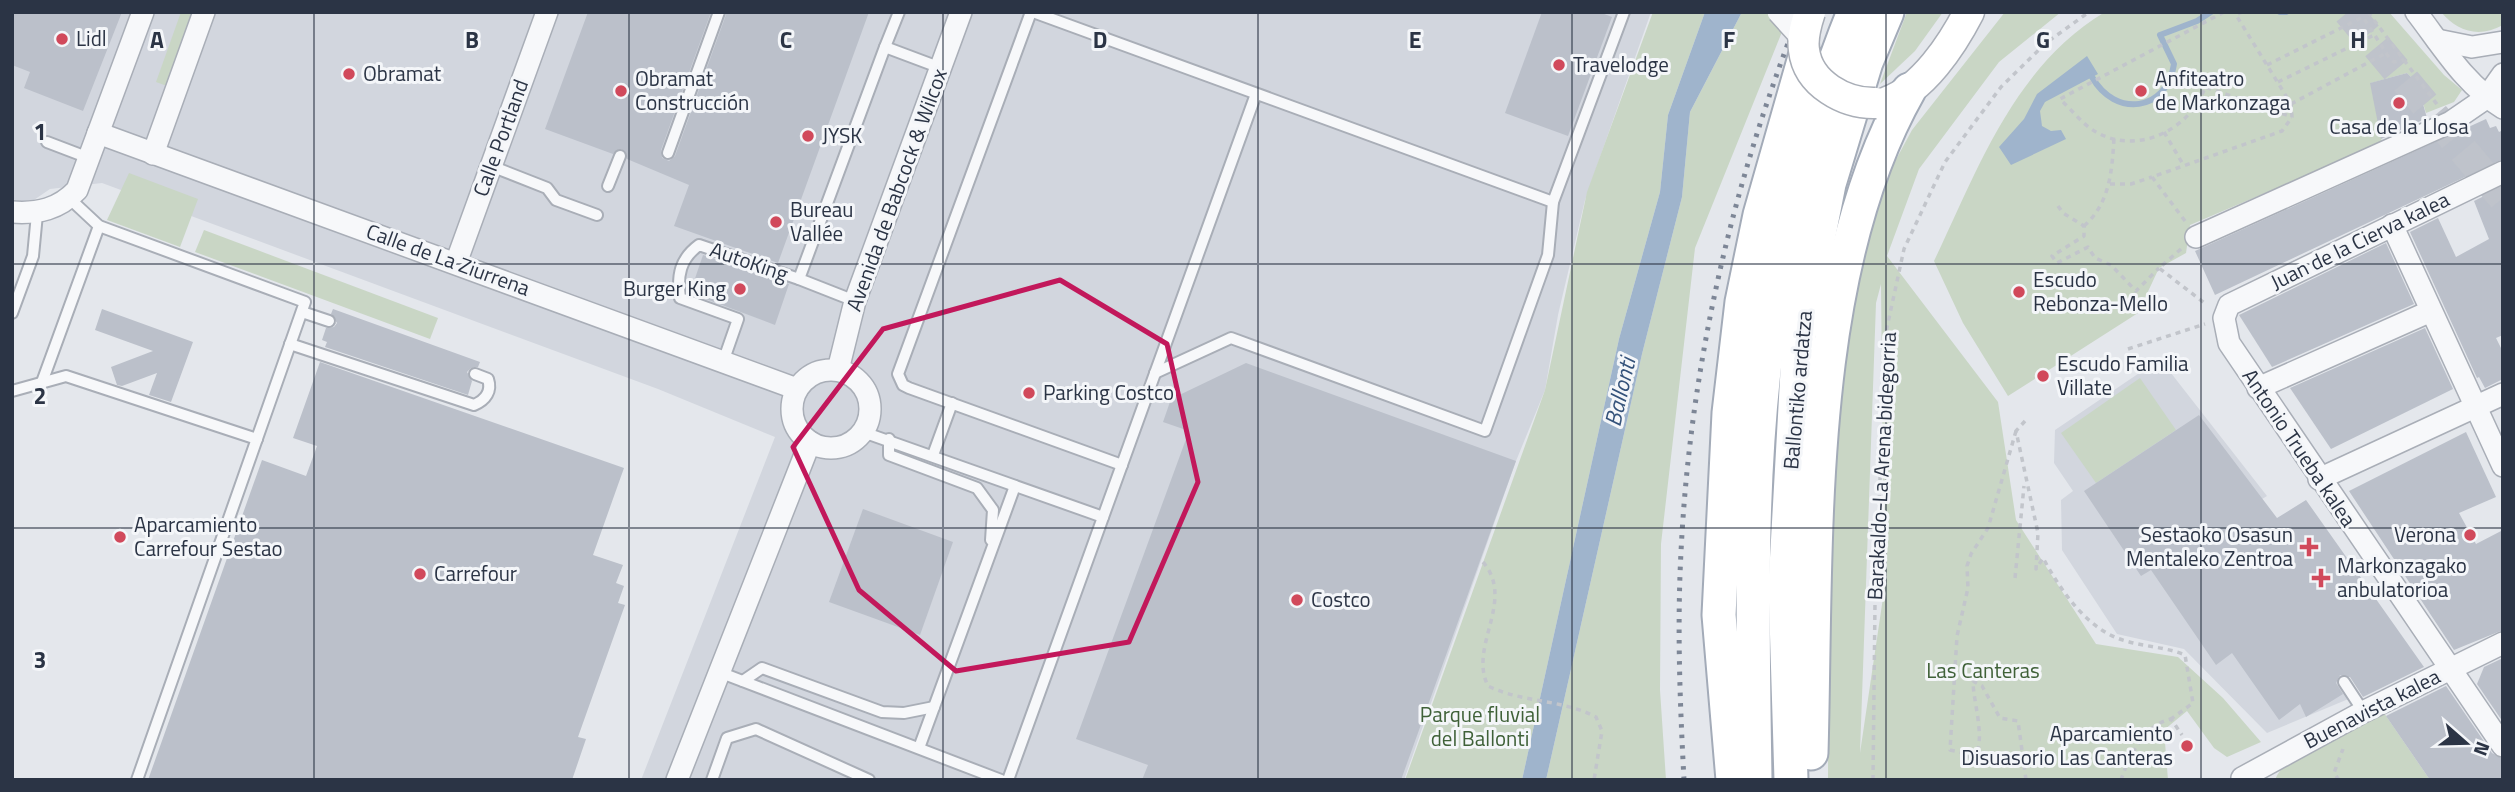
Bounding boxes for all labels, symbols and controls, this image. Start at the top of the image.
place label: Lidl [76,22,107,54]
text: A [150,22,164,57]
text: B [465,22,479,57]
text: C [780,22,792,57]
text: D [1093,22,1107,57]
text: E [1409,22,1421,57]
text: F [1723,22,1735,57]
text: G [2036,22,2050,57]
text: H [2350,22,2366,57]
marker: Lidl [54,31,70,47]
place label: Travelodge [1573,48,1669,80]
place label: Obramat [363,57,442,89]
marker: Travelodge [1551,57,1567,73]
place label: Obramat Construcción [635,62,749,118]
place label: Anfiteatro de Markonzaga [2155,62,2291,118]
street label: Avenida de Babcock & Wilcox [837,63,955,315]
marker: Obramat [341,66,357,82]
street label: Calle Portland [464,75,536,201]
marker: Obramat Construcción [613,83,629,99]
marker: Anfiteatro de Markonzaga [2133,83,2149,99]
marker: Casa de la Llosa [2391,95,2407,111]
place label: Casa de la Llosa [2329,110,2469,142]
text: 1 [34,114,46,149]
place label: JYSK [822,119,862,151]
marker: JYSK [800,128,816,144]
street label: Juan de la Cierva kalea [2265,183,2455,297]
place label: Bureau Vallée [790,193,853,249]
marker: Bureau Vallée [768,214,784,230]
street label: Calle de La Ziurrena [362,215,535,304]
street label: AutoKing [706,233,793,289]
place label: Escudo Rebonza-Mello [2033,263,2168,319]
place label: Burger King [623,272,726,304]
marker: Burger King [732,281,748,297]
marker: Escudo Rebonza-Mello [2011,284,2027,300]
street label: Ballontiko ardatza [1774,309,1820,471]
street label: Barakaldo-La Arena bidegorria [1858,330,1904,601]
place label: Escudo Familia Villate [2057,347,2189,403]
water label: Ballonti [1595,352,1645,430]
street label: Antonio Trueba kalea [2235,362,2365,533]
marker: Escudo Familia Villate [2035,368,2051,384]
place label: Parking Costco [1043,376,1174,408]
text: 2 [34,378,46,413]
marker: Parking Costco [1021,385,1037,401]
place label: Aparcamiento Carrefour Sestao [134,508,283,564]
place label: Sestaoko Osasun Mentaleko Zentroa [2126,518,2293,574]
place label: Verona [2394,518,2456,550]
marker: Verona [2462,527,2478,543]
marker: Aparcamiento Carrefour Sestao [112,529,128,545]
marker: Sestaoko Osasun Mentaleko Zentroa [2299,537,2319,557]
place label: Markonzagako anbulatorioa [2337,549,2467,605]
place label: Carrefour [434,557,517,589]
marker: Carrefour [412,566,428,582]
marker: Markonzagako anbulatorioa [2311,568,2331,588]
place label: Costco [1311,583,1371,615]
marker: Costco [1289,592,1305,608]
text: 3 [34,642,46,677]
park label: Las Canteras [1926,654,2040,686]
street label: Buenavista kalea [2298,660,2446,756]
park label: Parque fluvial del Ballonti [1420,698,1540,754]
north arrow [2431,708,2501,778]
place label: Aparcamiento Disuasorio Las Canteras [1961,717,2173,773]
marker: Aparcamiento Disuasorio Las Canteras [2179,738,2195,754]
text: N [2467,738,2498,760]

